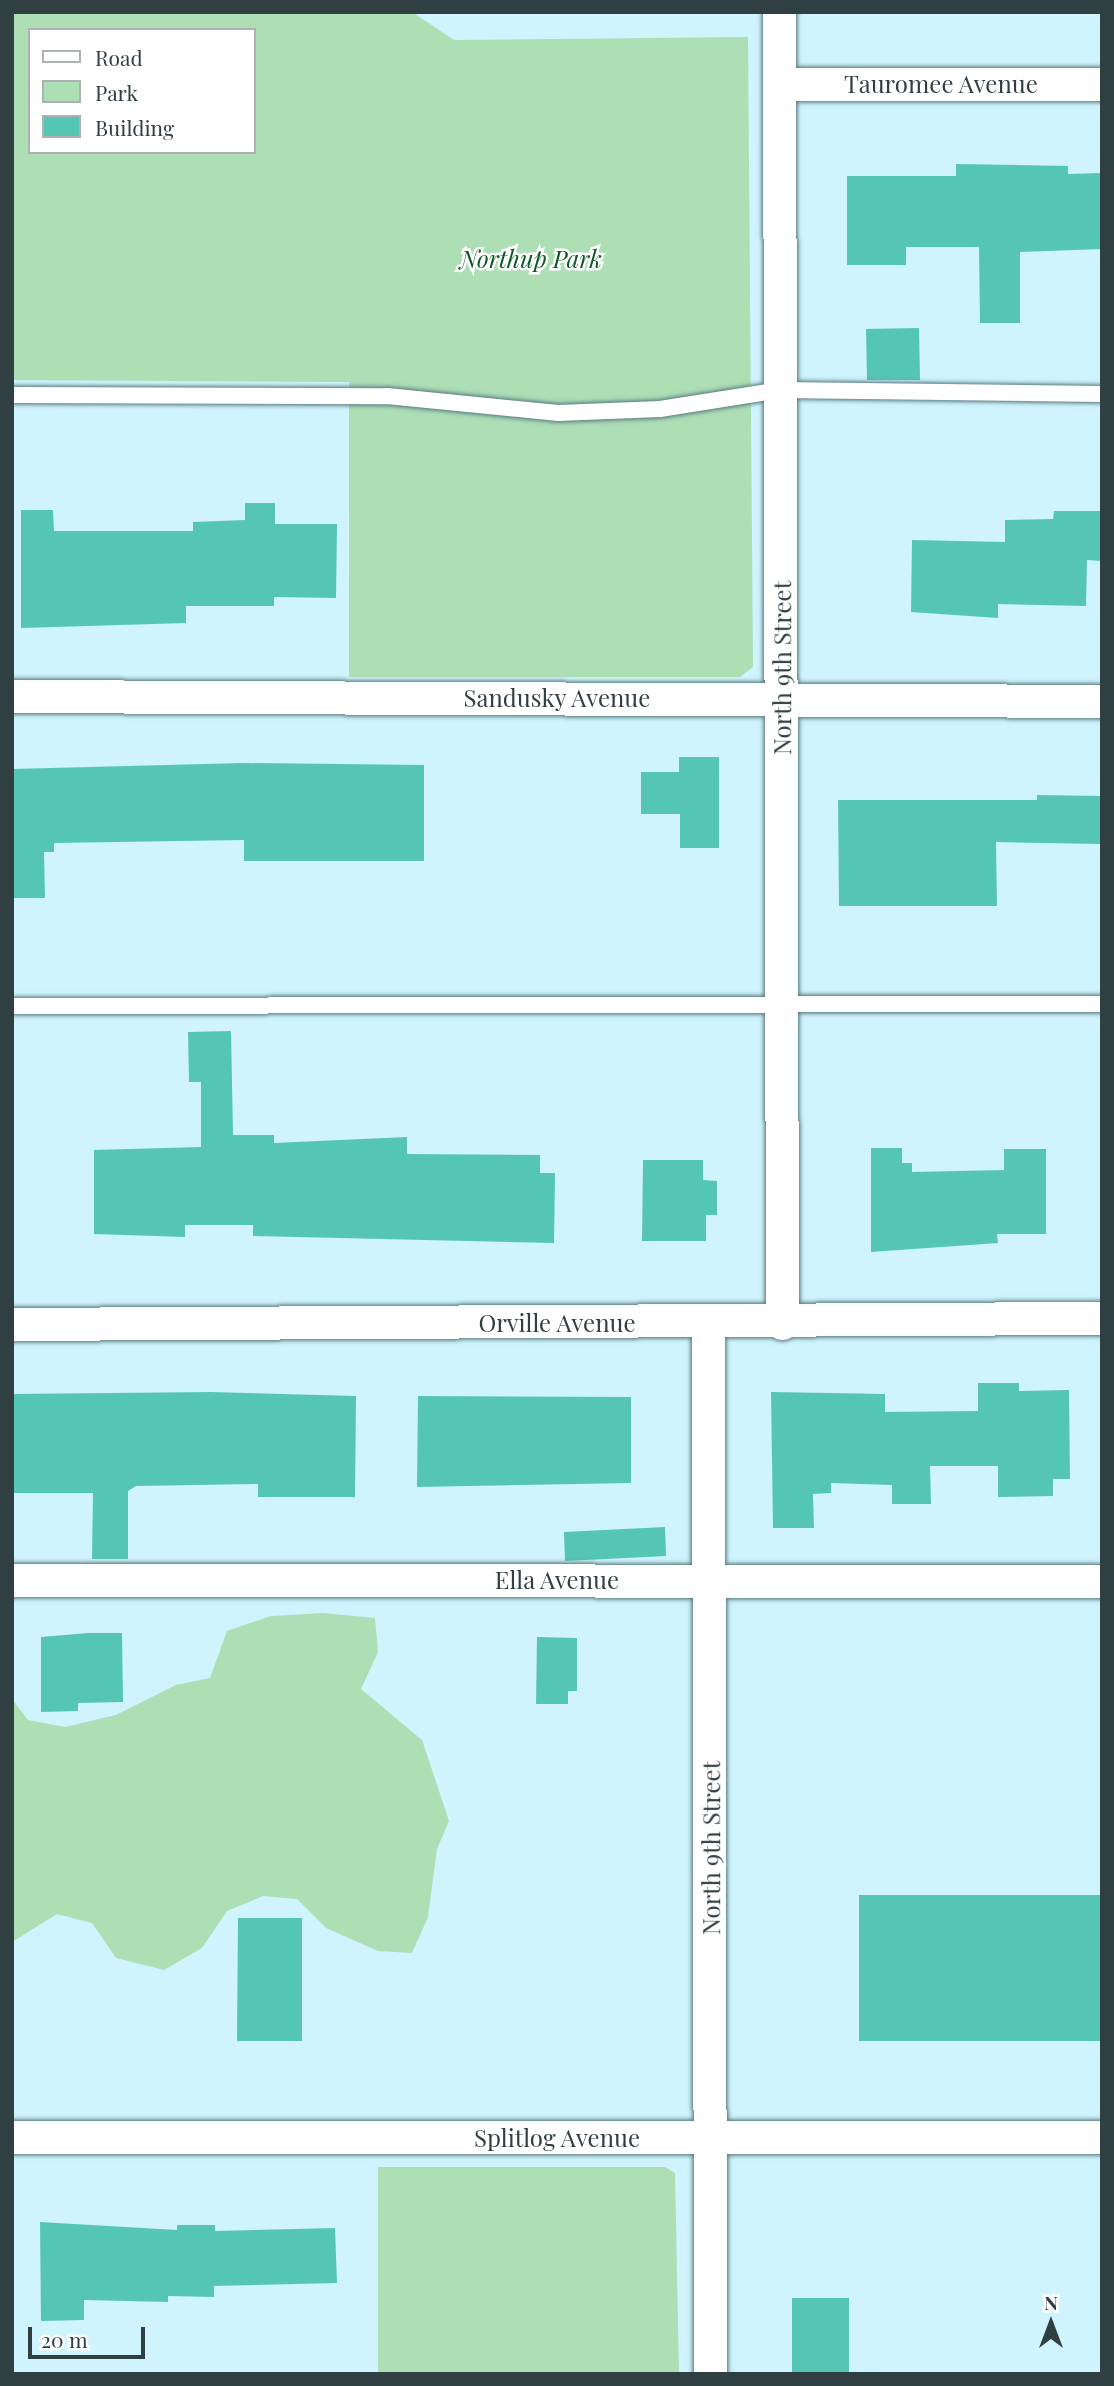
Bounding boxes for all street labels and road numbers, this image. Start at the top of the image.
street label: Tauromee Avenue [844,70,1038,98]
street label: North 9th Street [768,581,796,755]
street label: Sandusky Avenue [463,684,651,712]
street label: Orville Avenue [478,1309,636,1337]
street label: Ella Avenue [494,1566,620,1594]
street label: North 9th Street [697,1761,725,1935]
street label: Splitlog Avenue [474,2124,640,2152]

